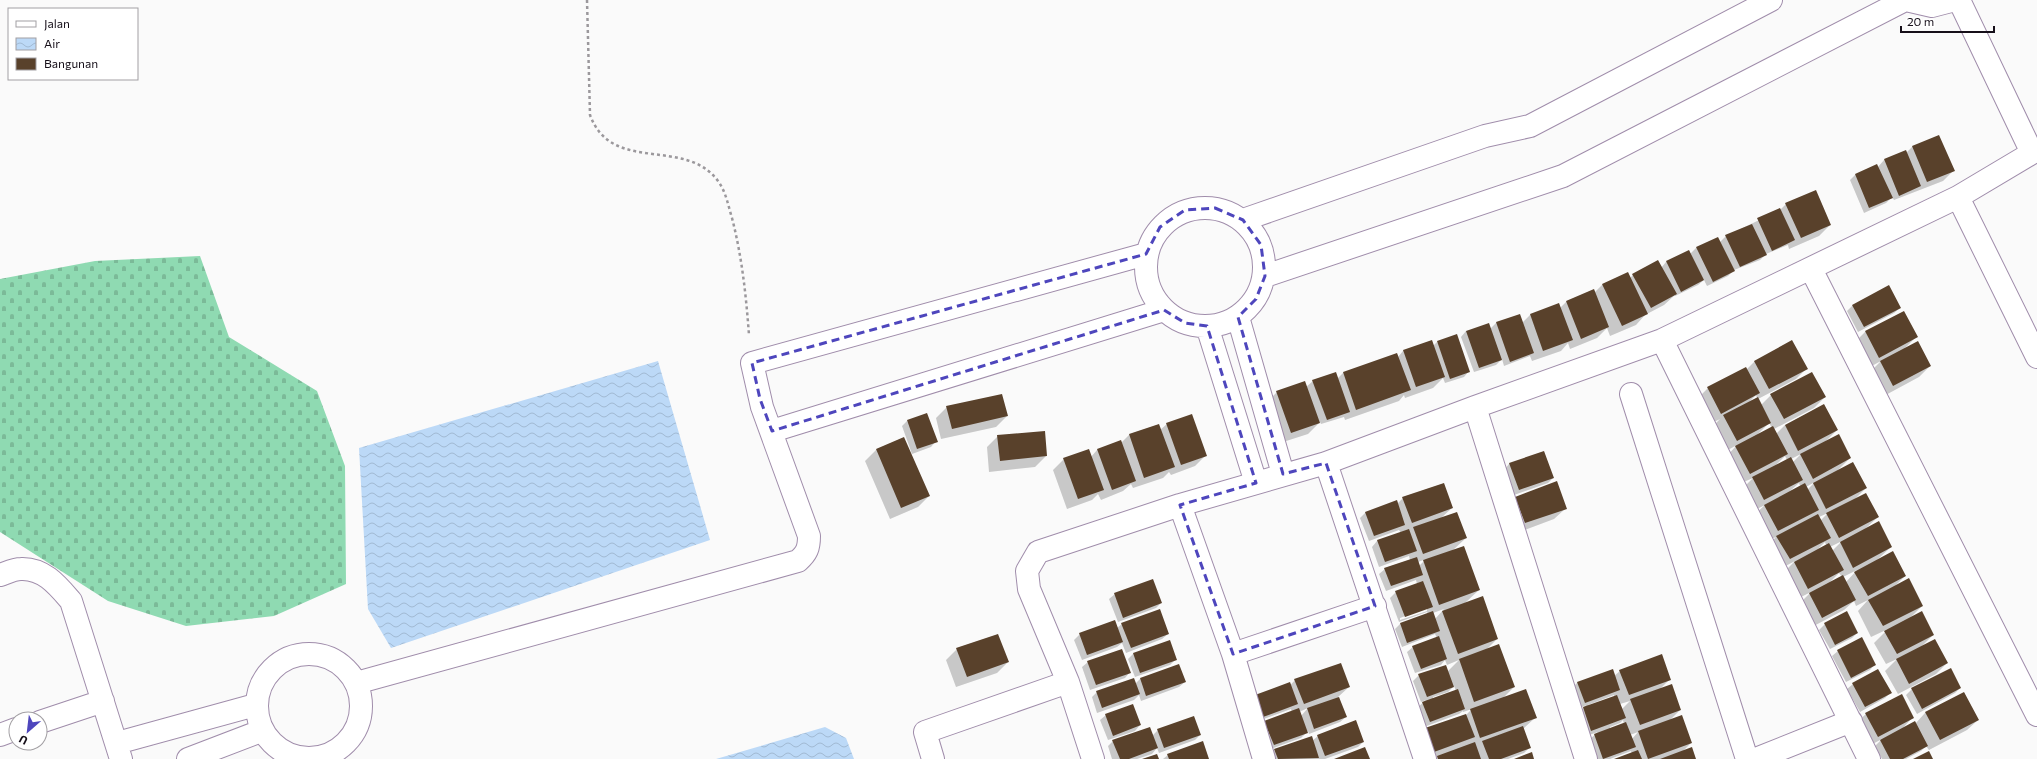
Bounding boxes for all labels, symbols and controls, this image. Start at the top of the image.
legend [8,8,138,80]
scale bar [1901,8,1994,34]
text: 20 m [1907,14,1934,28]
text: Jalan [44,16,70,31]
text: Air [44,36,60,50]
text: Bangunan [44,56,98,70]
north arrow [8,711,48,751]
text: U [16,733,30,748]

